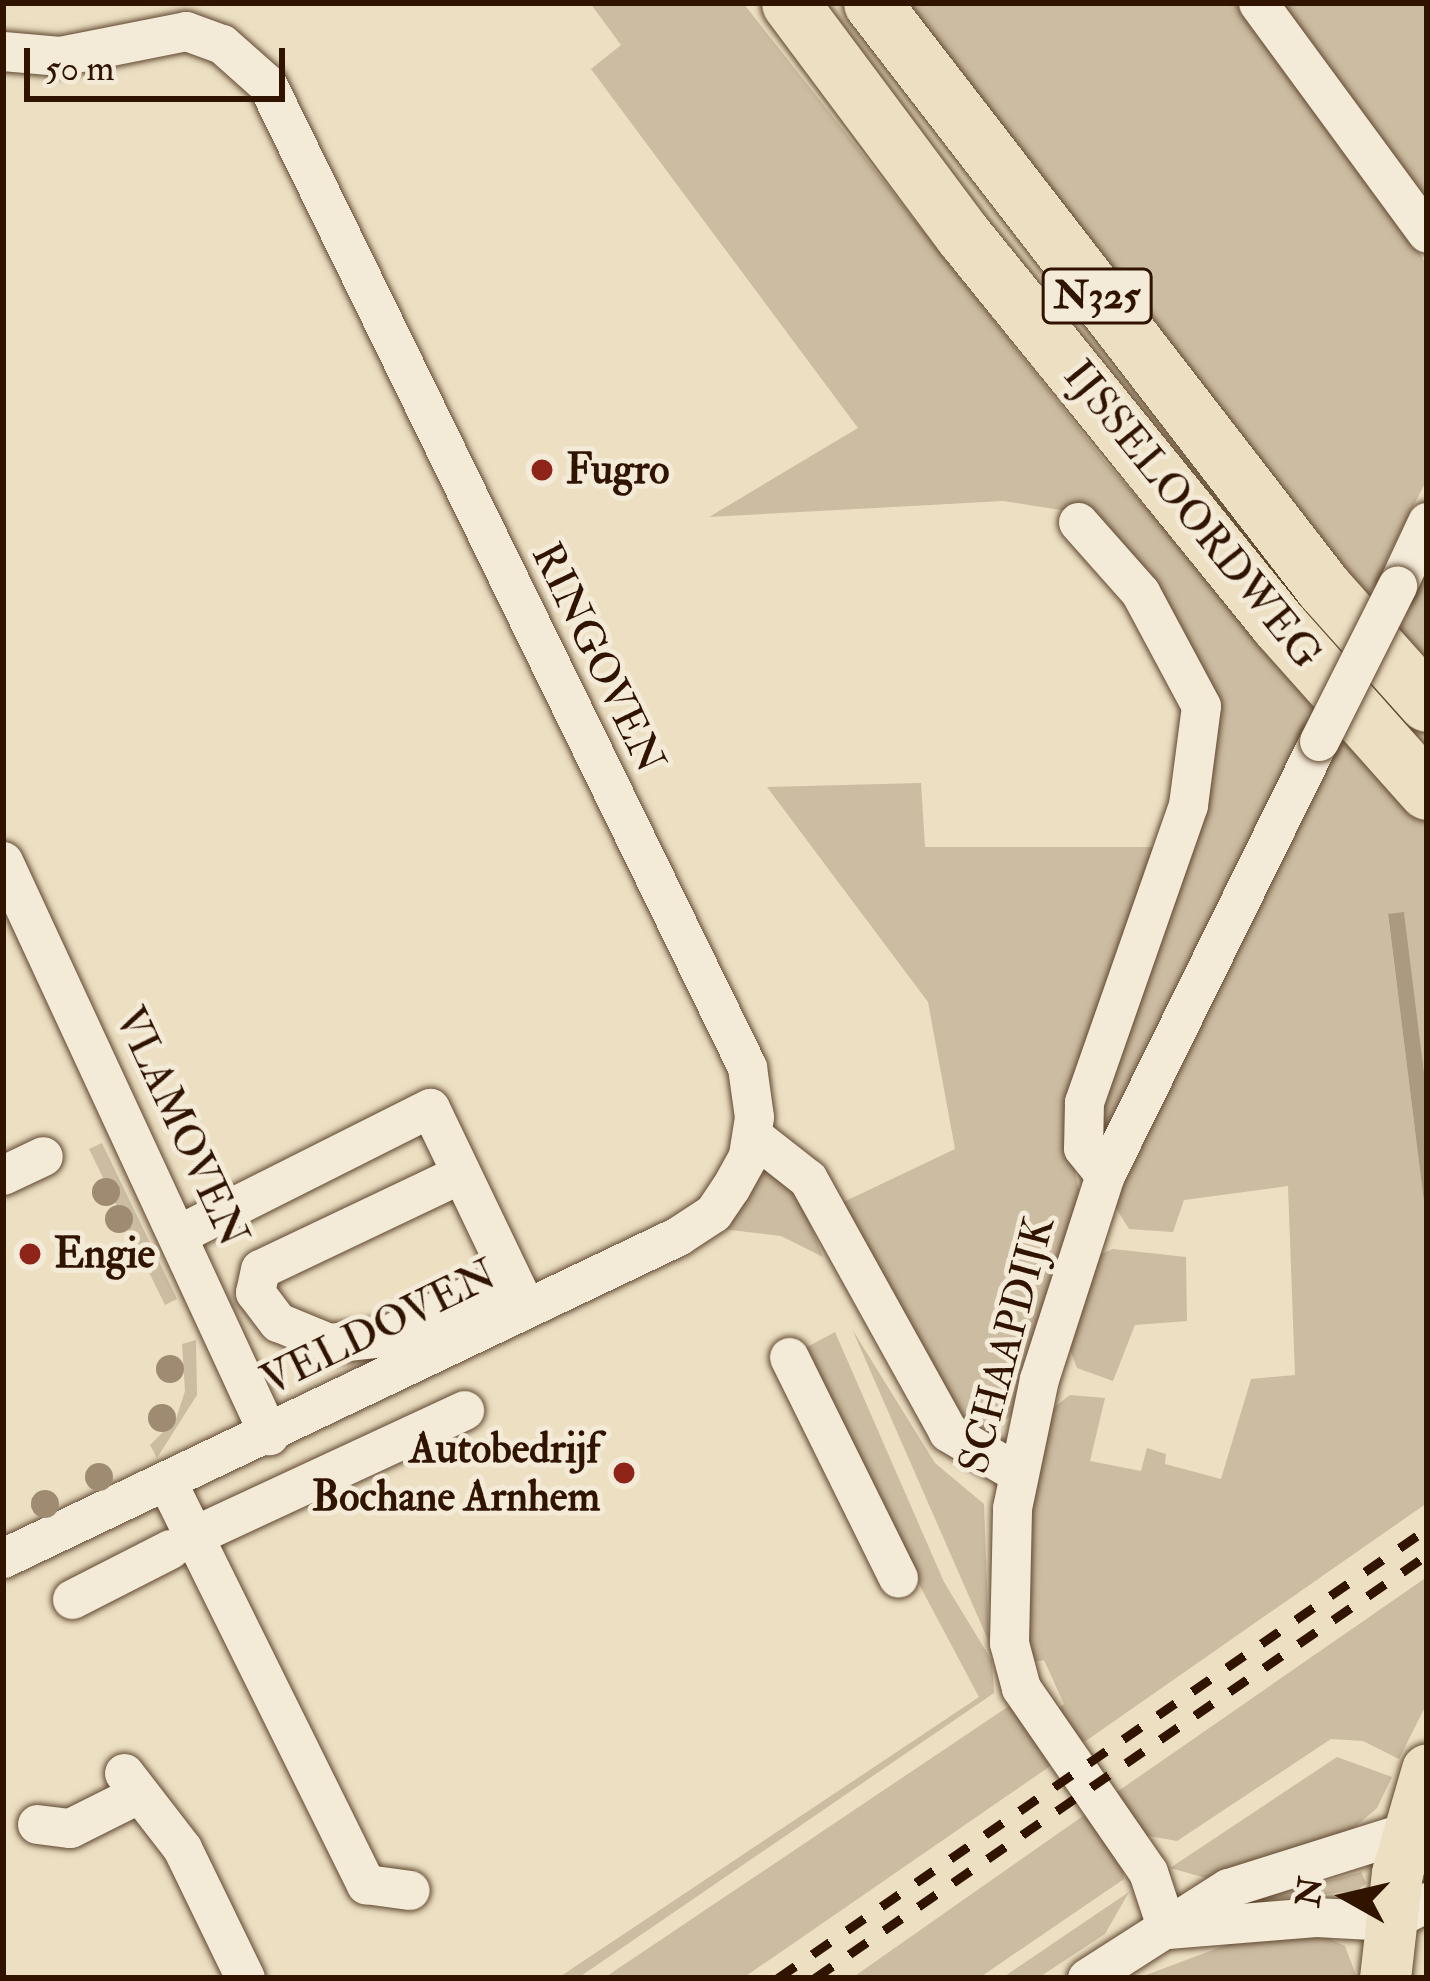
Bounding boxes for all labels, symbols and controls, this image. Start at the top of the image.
scale bar [30,24,291,98]
text: 50 m [45,46,114,91]
road number: N325 [1040,263,1154,329]
street label: IJSSELOORDWEG [1053,351,1331,679]
place label: Fugro [566,445,669,495]
marker: Fugro [529,457,555,483]
street label: RINGOVEN [521,535,675,781]
street label: VLAMOVEN [104,999,258,1255]
street label: SCHAAPDIJK [949,1211,1065,1479]
place label: Engie [54,1229,155,1279]
marker: Engie [17,1241,43,1267]
street label: VELDOVEN [253,1249,505,1407]
place label: Autobedrijf Bochane Arnhem [312,1424,600,1522]
marker: Autobedrijf Bochane Arnhem [611,1460,637,1486]
north arrow [1286,1837,1406,1957]
text: N [1287,1874,1332,1909]

